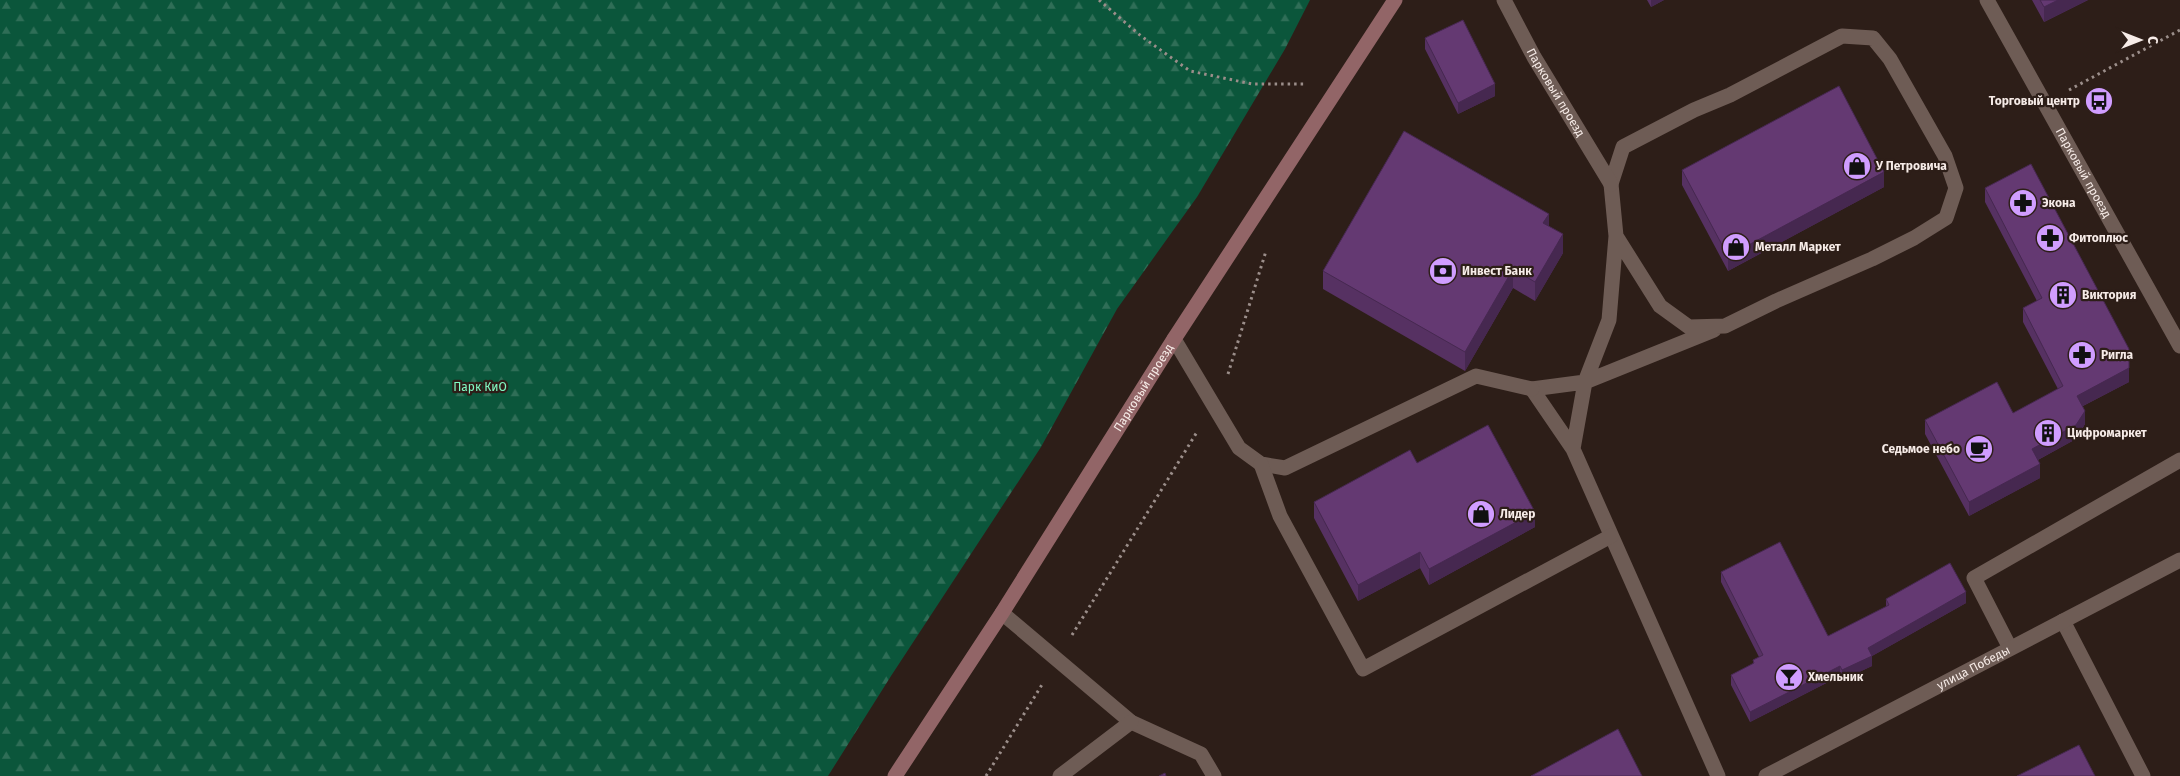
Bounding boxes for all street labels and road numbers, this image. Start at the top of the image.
street label: Парковый проезд [1524,46,1588,140]
street label: Парковый проезд [2053,125,2114,221]
street label: Парковый проезд [1111,341,1176,434]
street label: улица Победы [1934,643,2012,693]

